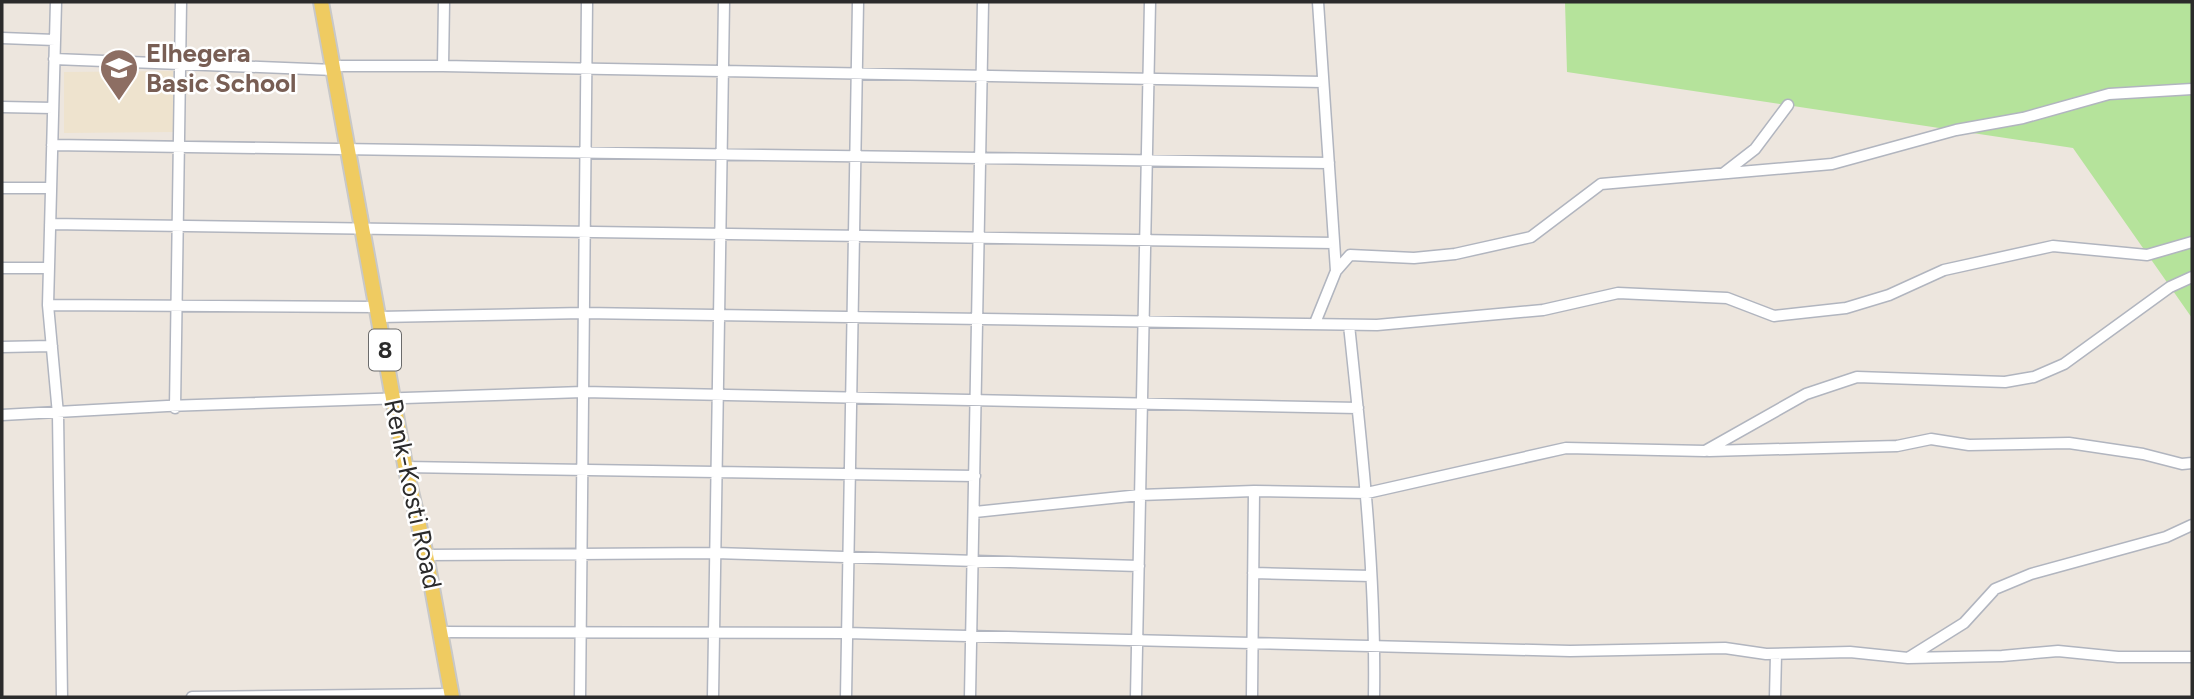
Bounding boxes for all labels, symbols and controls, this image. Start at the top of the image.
place label: Elhegera Basic School [146,37,297,99]
school or university icon: Elhegera Basic School [98,47,140,102]
road number: 8 [369,330,401,370]
street label: Renk-Kosti Road [377,396,449,592]

